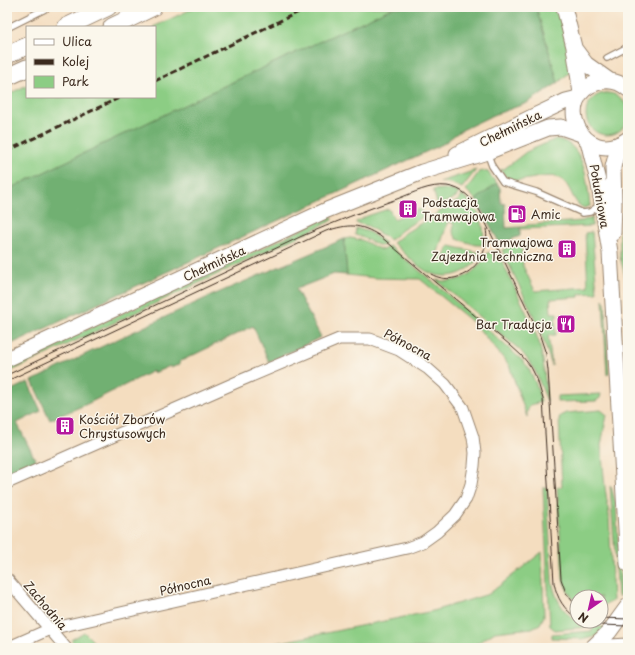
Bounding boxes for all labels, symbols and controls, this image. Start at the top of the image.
legend [26,26,156,98]
text: Ulica [62,32,92,50]
text: Kolej [62,52,89,70]
text: Park [62,72,89,90]
street label: Chełmińska [476,105,545,151]
street label: Południowa [586,163,615,230]
place label: Podstacja Tramwajowa [422,193,496,225]
building icon: Podstacja Tramwajowa [397,198,419,220]
fuel station icon: Amic [506,203,528,225]
place label: Amic [531,205,561,223]
place label: Tramwajowa Zajezdnia Techniczna [431,233,554,265]
building icon: Tramwajowa Zajezdnia Techniczna [556,238,578,260]
street label: Chełmińska [180,240,249,285]
restaurant icon: Bar Tradycja [555,313,577,335]
place label: Bar Tradycja [476,315,553,333]
street label: Północna [381,324,436,364]
place label: Kościół Zborów Chrystusowych [79,410,166,442]
building icon: Kościół Zborów Chrystusowych [54,415,76,437]
street label: Północna [158,570,213,600]
street label: Zachodnia [20,576,72,634]
north arrow [569,589,609,629]
text: N [575,608,591,627]

